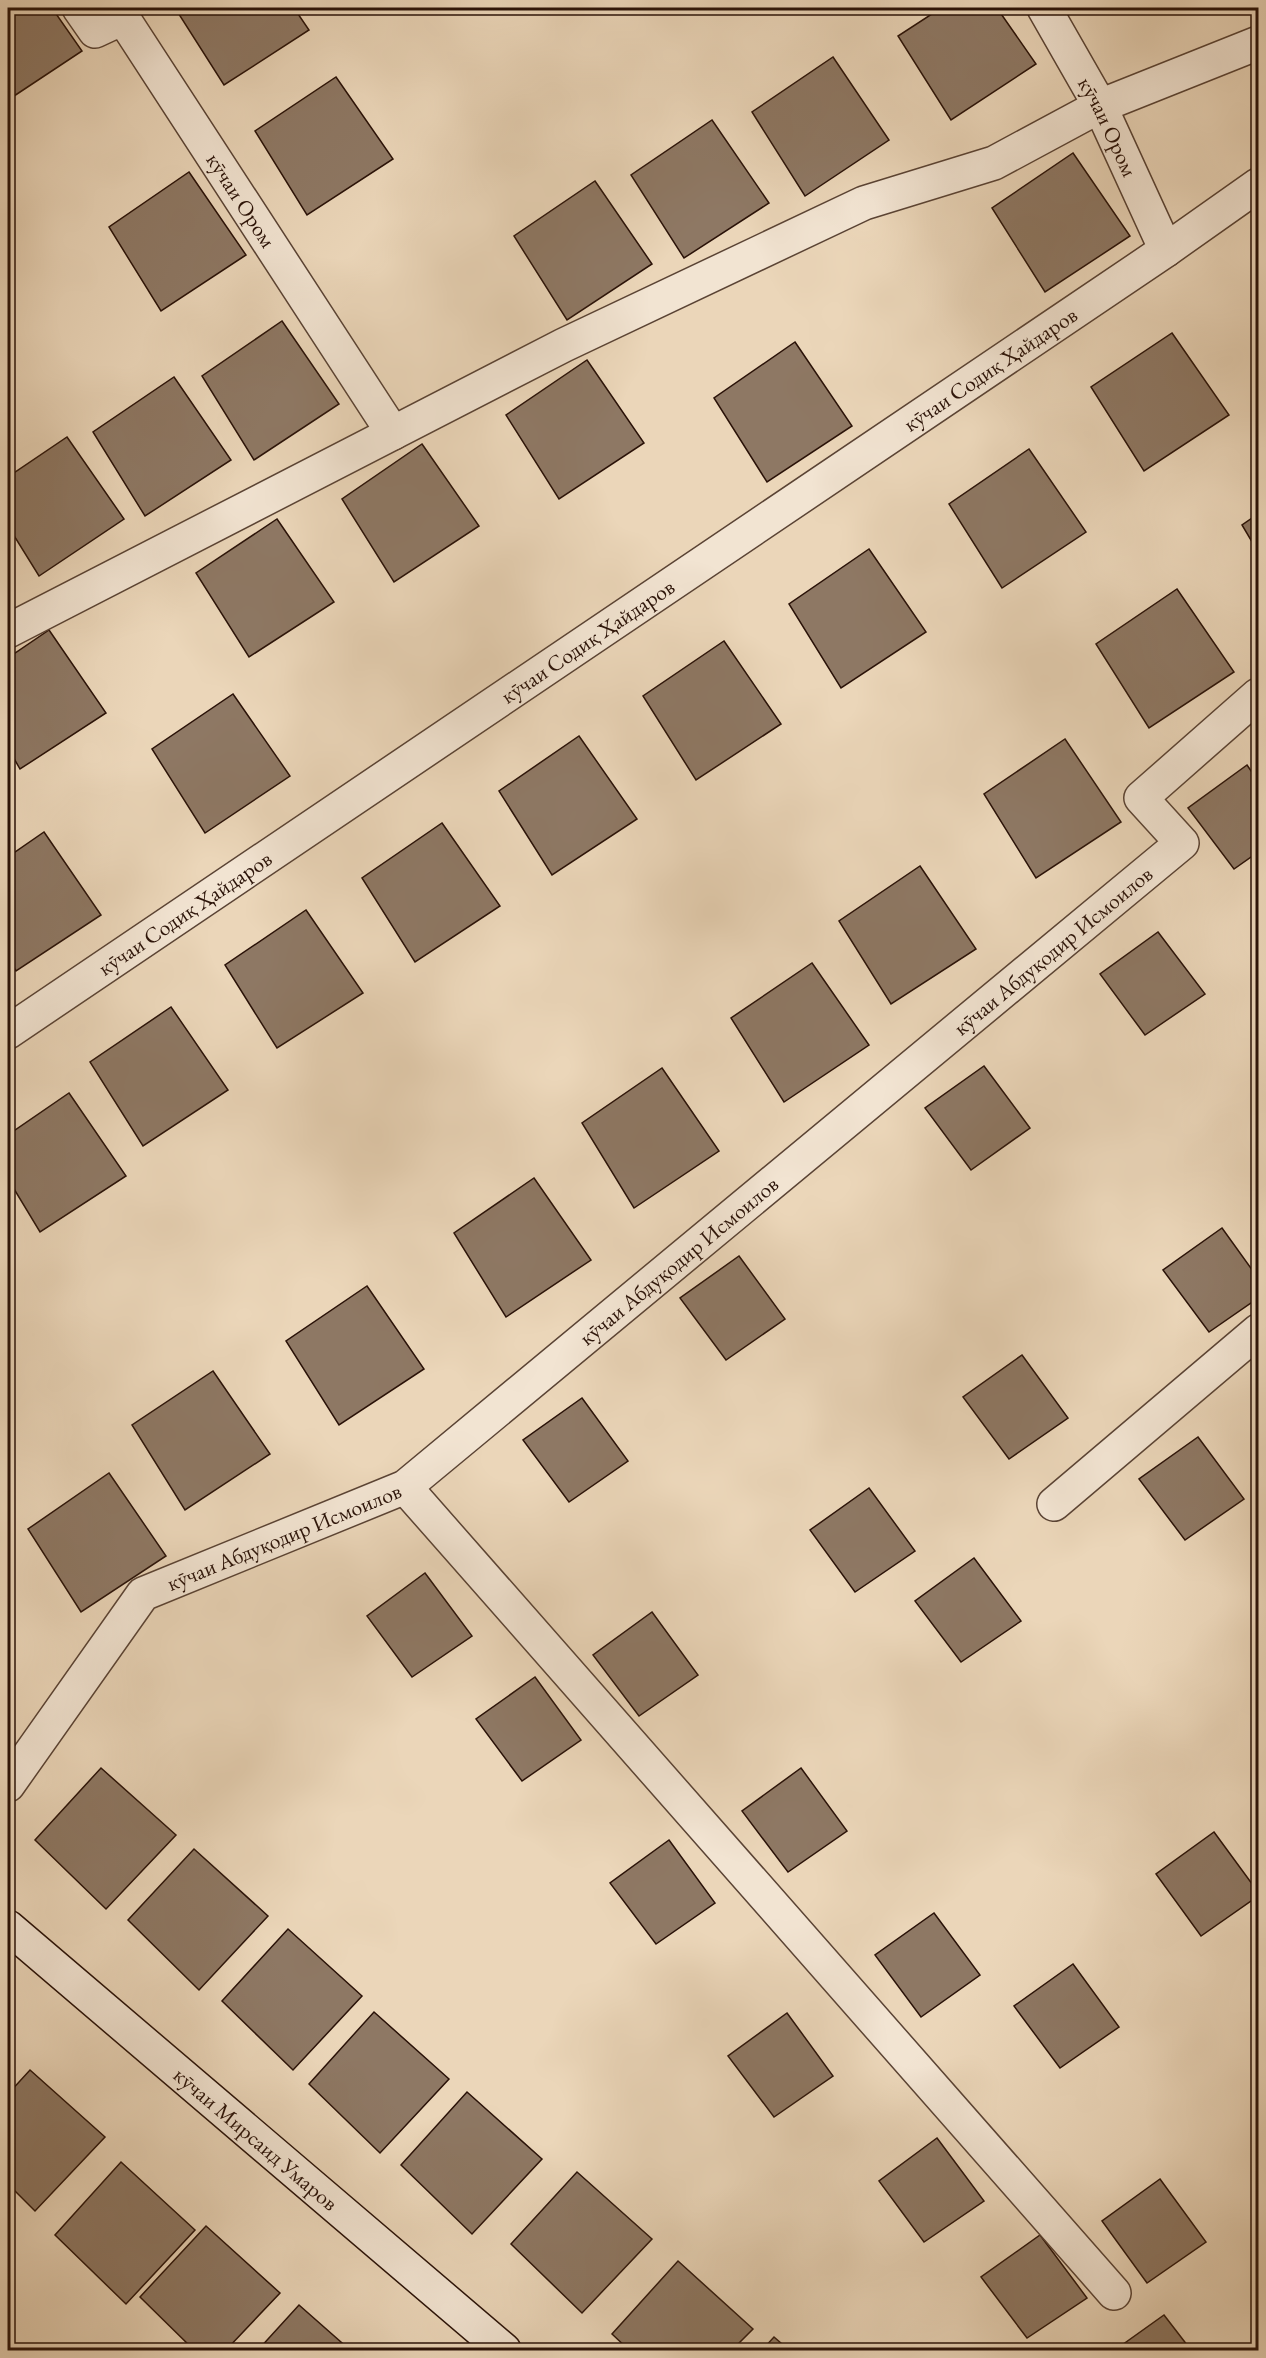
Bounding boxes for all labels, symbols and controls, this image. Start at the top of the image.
street label: кӯчаи Ором [1071,72,1144,181]
street label: кӯчаи Ором [200,147,283,253]
street label: кӯчаи Содиқ Ҳайдаров [898,300,1083,438]
street label: кӯчаи Содиқ Ҳайдаров [495,572,680,710]
street label: кӯчаи Содиқ Ҳайдаров [92,844,277,982]
street label: кӯчаи Абдуқодир Исмоилов [947,860,1159,1042]
street label: кӯчаи Абдуқодир Исмоилов [573,1170,784,1352]
street label: кӯчаи Абдуқодир Исмоилов [162,1476,406,1598]
street label: кӯчаи Мирсаид Умаров [167,2061,344,2217]

